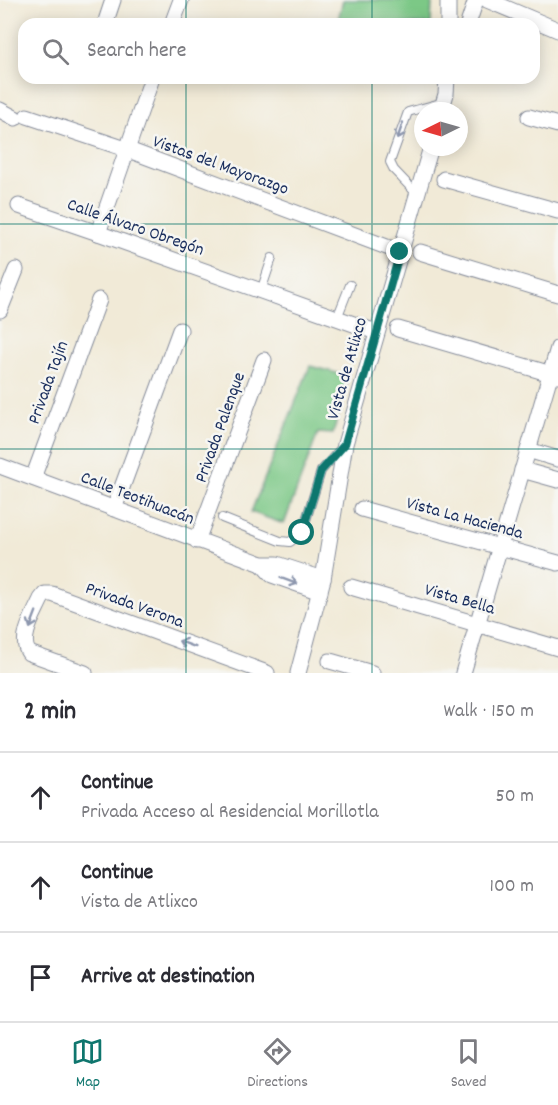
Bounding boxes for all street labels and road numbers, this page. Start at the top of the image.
street label: Vistas del Mayorazgo [149,130,292,203]
street label: Calle Álvaro Obregón [63,193,207,263]
street label: Vista de Atlixco [322,315,375,423]
street label: Privada Tajín [23,338,76,428]
street label: Privada Palenque [190,369,253,487]
street label: Calle Teotihuacán [77,466,198,533]
street label: Vista La Hacienda [403,492,526,547]
street label: Privada Verona [81,577,187,636]
street label: Vista Bella [421,578,498,623]

